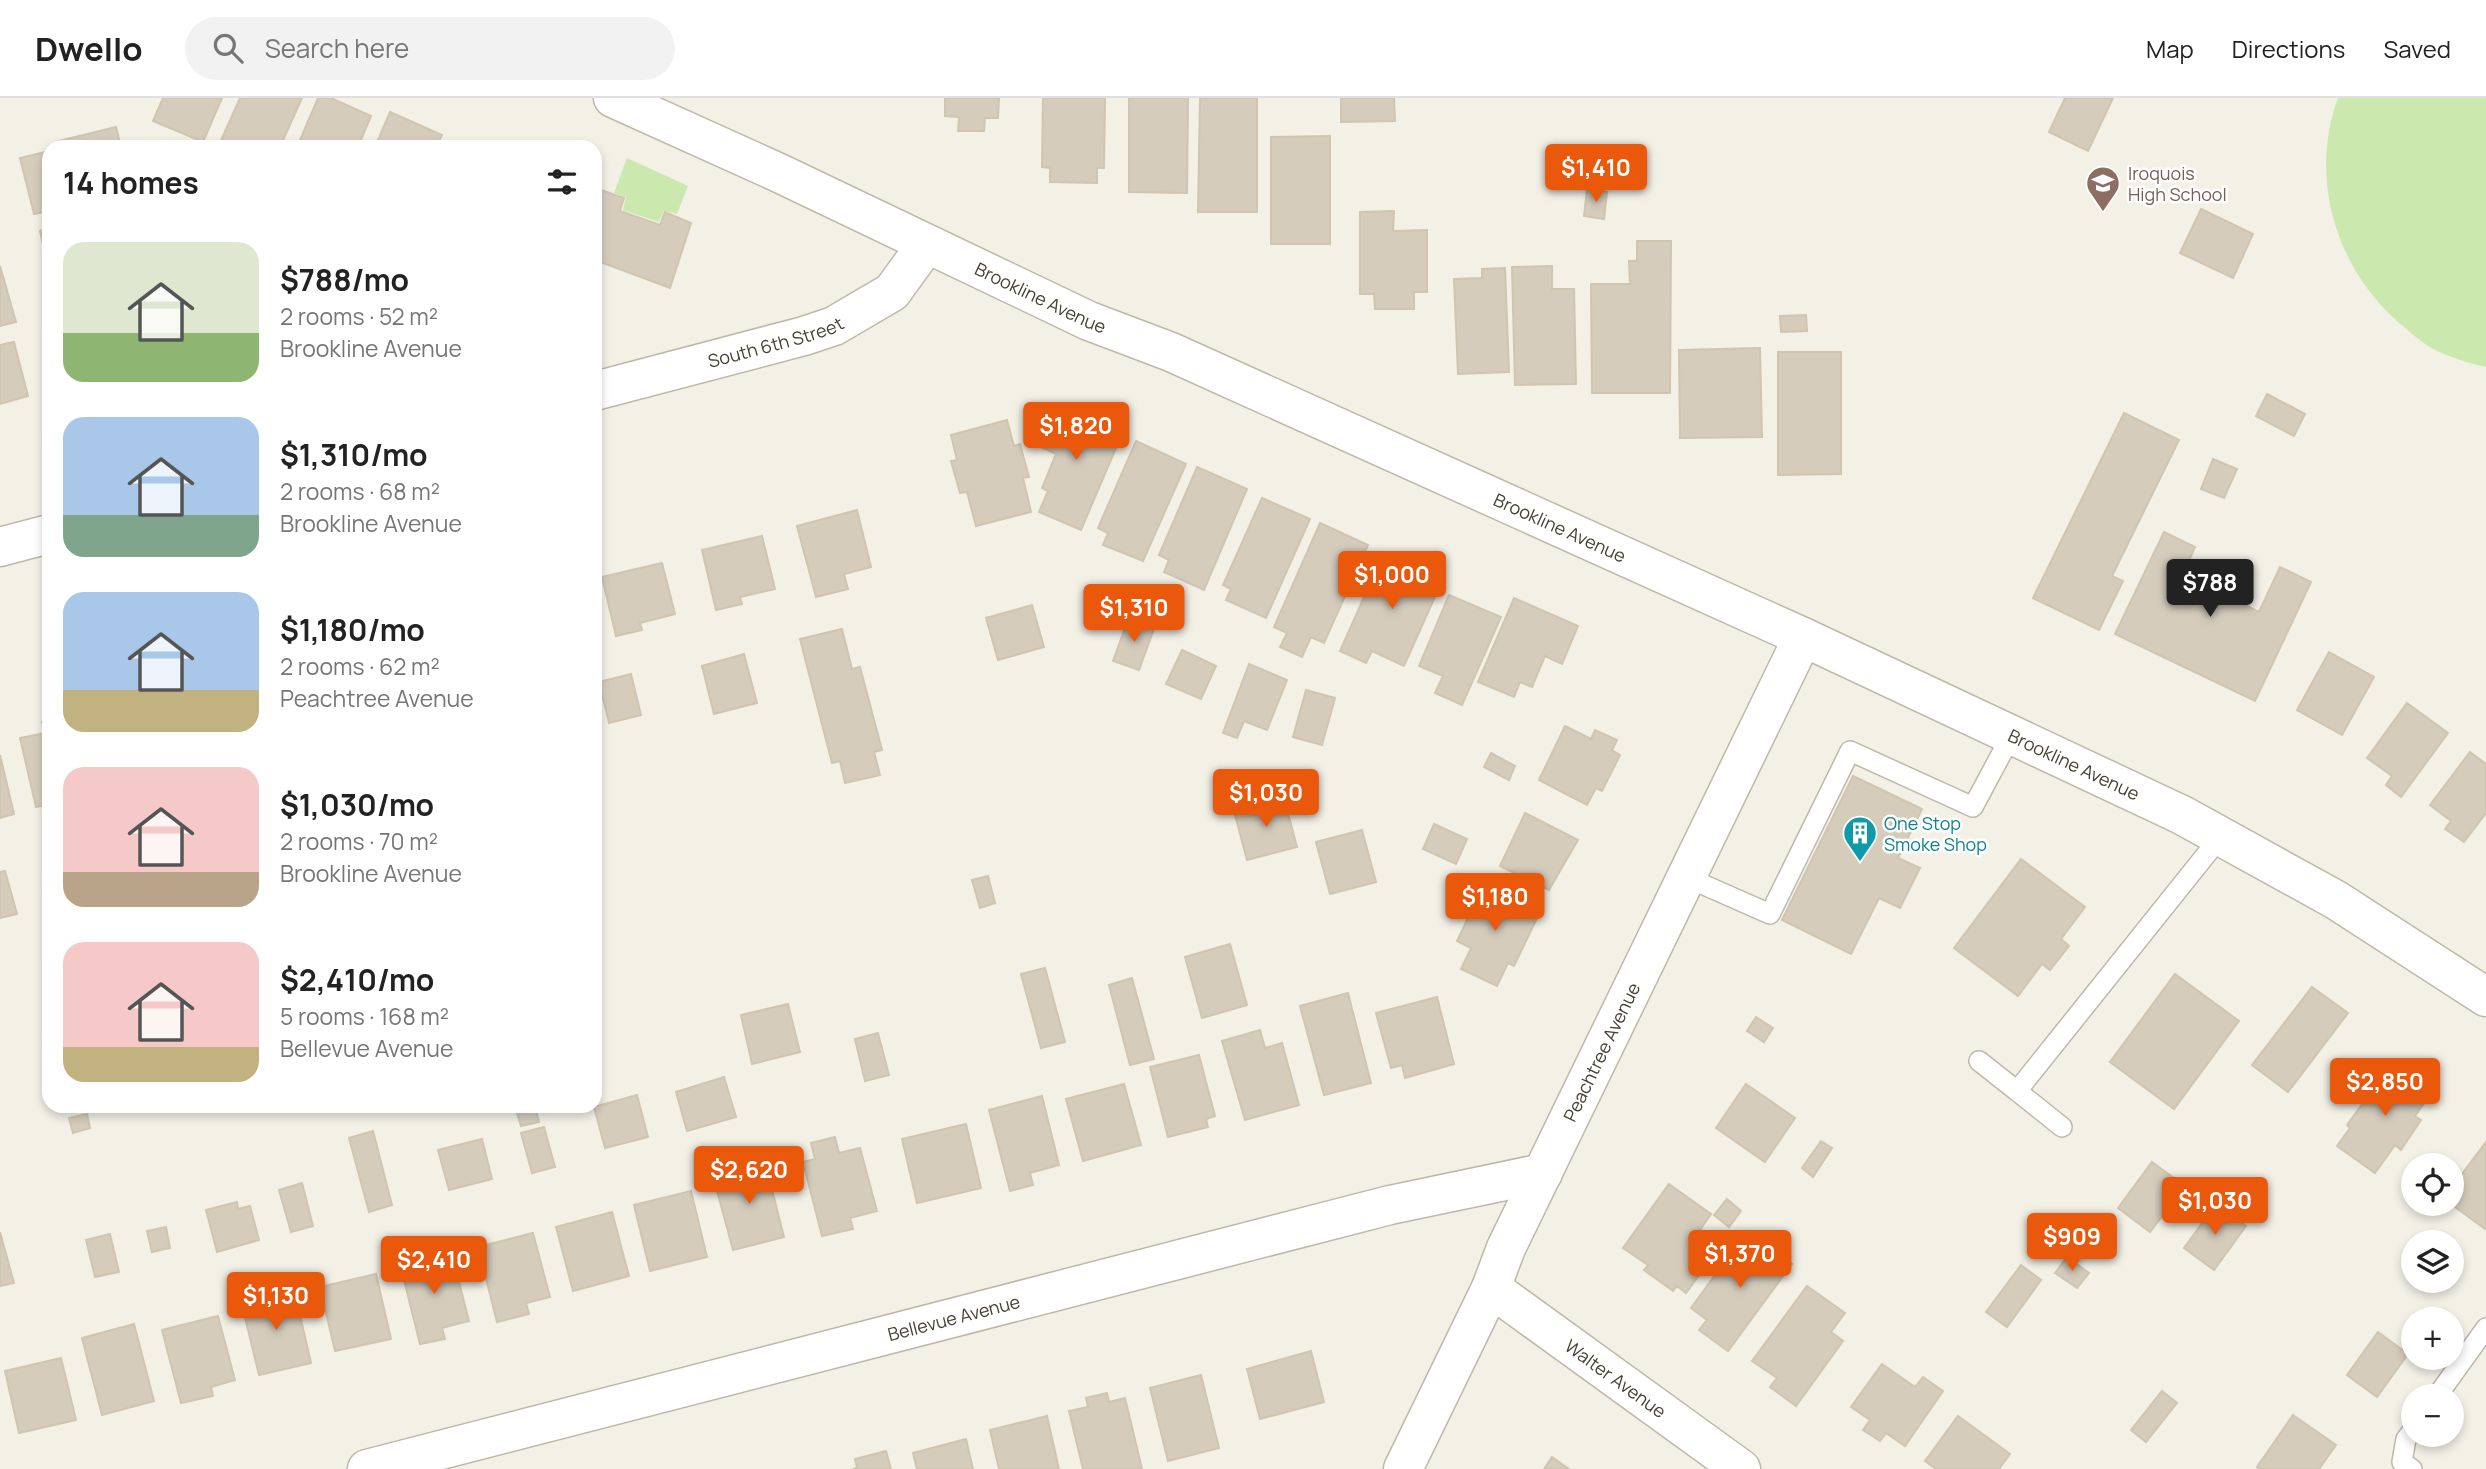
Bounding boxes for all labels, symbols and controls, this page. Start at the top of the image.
search box [185,17,675,80]
text: Dwello [35,26,143,71]
icon: search [209,29,247,67]
text: Search here [265,30,409,66]
text: Map [2146,32,2194,65]
text: Directions [2232,32,2345,65]
text: Saved [2383,32,2451,65]
pin: $1,410 [1539,144,1653,204]
text: $1,410 [1561,151,1631,183]
place label: Iroquois High School [2128,161,2227,206]
text: 14 homes [63,162,199,203]
icon: filters [543,163,581,201]
school or university icon: Iroquois High School [2084,164,2122,213]
street label: Brookline Avenue [971,256,1110,338]
text: $788/mo [280,259,409,300]
icon: home [119,270,203,354]
text: 2 rooms · 52 m² [280,300,438,332]
street label: South 6th Street [705,311,848,373]
text: Brookline Avenue [280,332,462,364]
pin: $1,820 [1019,402,1133,462]
text: $1,820 [1039,409,1113,441]
text: $1,310/mo [280,434,428,475]
icon: home [119,445,203,529]
text: 2 rooms · 68 m² [280,475,440,507]
street label: Brookline Avenue [1490,487,1630,568]
text: Brookline Avenue [280,507,462,539]
pin: $1,000 [1335,552,1449,611]
text: $1,000 [1354,558,1430,590]
pin: $788 [2169,560,2251,619]
text: $788 [2183,566,2237,598]
pin: $1,310 [1077,584,1191,644]
text: $1,310 [1099,591,1169,623]
text: $1,180/mo [280,609,425,650]
icon: home [119,620,203,704]
text: 2 rooms · 62 m² [280,650,440,682]
text: Peachtree Avenue [280,682,474,714]
street label: Brookline Avenue [2004,723,2144,805]
pin: $1,030 [1209,770,1323,829]
text: $1,030 [1229,776,1303,808]
text: $1,030/mo [280,784,434,825]
icon: home [119,795,203,879]
place label: One Stop Smoke Shop [1884,811,1987,856]
building icon: One Stop Smoke Shop [1841,814,1879,863]
text: 2 rooms · 70 m² [280,825,438,857]
text: Brookline Avenue [280,857,462,889]
pin: $1,180 [1438,874,1552,933]
text: $1,180 [1461,880,1529,912]
text: $2,410/mo [280,959,434,1000]
icon: home [119,970,203,1054]
street label: Peachtree Avenue [1557,978,1645,1125]
text: 5 rooms · 168 m² [280,1000,449,1032]
text: Bellevue Avenue [280,1032,453,1064]
pin: $2,850 [2328,1058,2442,1118]
text: $2,850 [2346,1065,2424,1097]
pin: $2,620 [692,1146,806,1206]
text: $2,620 [710,1153,788,1185]
map controls [2401,1153,2464,1447]
button: locate [2401,1153,2464,1216]
pin: $1,030 [2158,1178,2272,1237]
text: $1,030 [2178,1184,2252,1216]
pin: $909 [2031,1214,2113,1273]
text: $909 [2043,1220,2101,1252]
pin: $1,370 [1683,1230,1797,1290]
button: layers [2401,1230,2464,1293]
pin: $2,410 [377,1236,491,1296]
text: $1,370 [1704,1237,1776,1269]
text: $2,410 [397,1243,471,1275]
pin: $1,130 [219,1272,333,1332]
text: $1,130 [243,1279,309,1311]
street label: Bellevue Avenue [885,1289,1023,1346]
button: + [2401,1307,2464,1370]
street label: Walter Avenue [1560,1334,1671,1423]
button: − [2401,1384,2464,1447]

